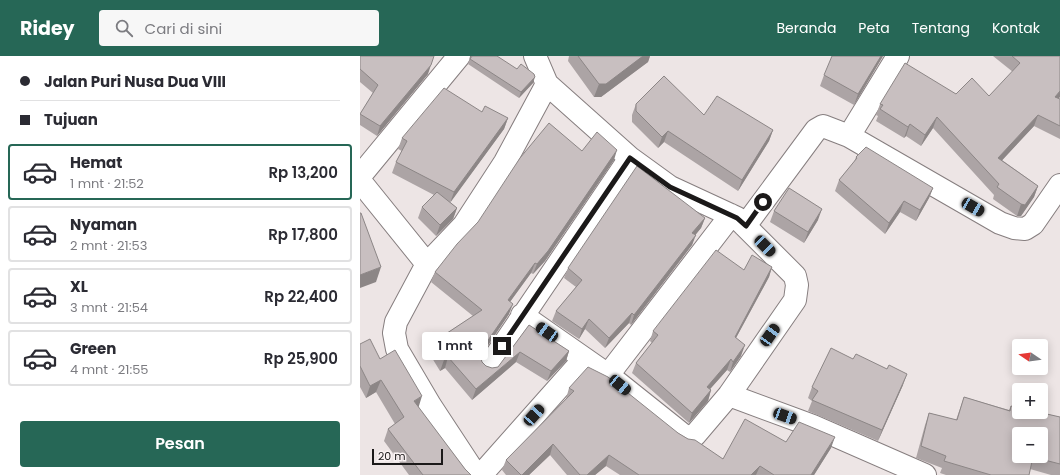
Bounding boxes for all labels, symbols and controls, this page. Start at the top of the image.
search box [99,10,379,46]
text: Ridey [20,15,75,42]
icon: search [113,17,135,39]
text: Cari di sini [145,18,222,39]
text: Beranda [777,18,836,38]
text: Peta [858,18,890,38]
text: Tentang [912,18,970,38]
text: Kontak [992,18,1040,38]
text: Jalan Puri Nusa Dua VIII [44,71,226,92]
text: Tujuan [44,109,98,130]
text: Hemat [70,152,122,173]
icon: car [22,154,58,190]
text: Rp 13,200 [268,162,338,183]
text: 1 mnt · 21:52 [70,174,144,193]
route start [754,193,772,211]
car [960,196,986,218]
text: Nyaman [70,214,137,235]
icon: car [22,216,58,252]
text: Rp 17,800 [268,224,338,245]
car [752,233,778,259]
text: 2 mnt · 21:53 [70,236,147,255]
text: XL [70,276,88,297]
icon: car [22,278,58,314]
text: Rp 22,400 [264,286,338,307]
text: 3 mnt · 21:54 [70,298,148,317]
car [534,320,560,344]
car [758,322,782,348]
callout: 1 mnt [422,332,488,360]
text: 1 mnt [437,336,473,355]
route end [493,337,511,355]
text: Green [70,338,116,359]
north arrow [1012,339,1048,375]
map controls [1012,339,1048,463]
icon: car [22,340,58,376]
text: Rp 25,900 [264,348,338,369]
text: 4 mnt · 21:55 [70,360,149,379]
car [607,373,633,397]
button: + [1012,383,1048,419]
car [522,402,546,428]
car [772,406,798,426]
button: Pesan [20,421,340,467]
button: − [1012,427,1048,463]
scale bar [372,447,443,466]
text: 20 m [378,448,406,464]

